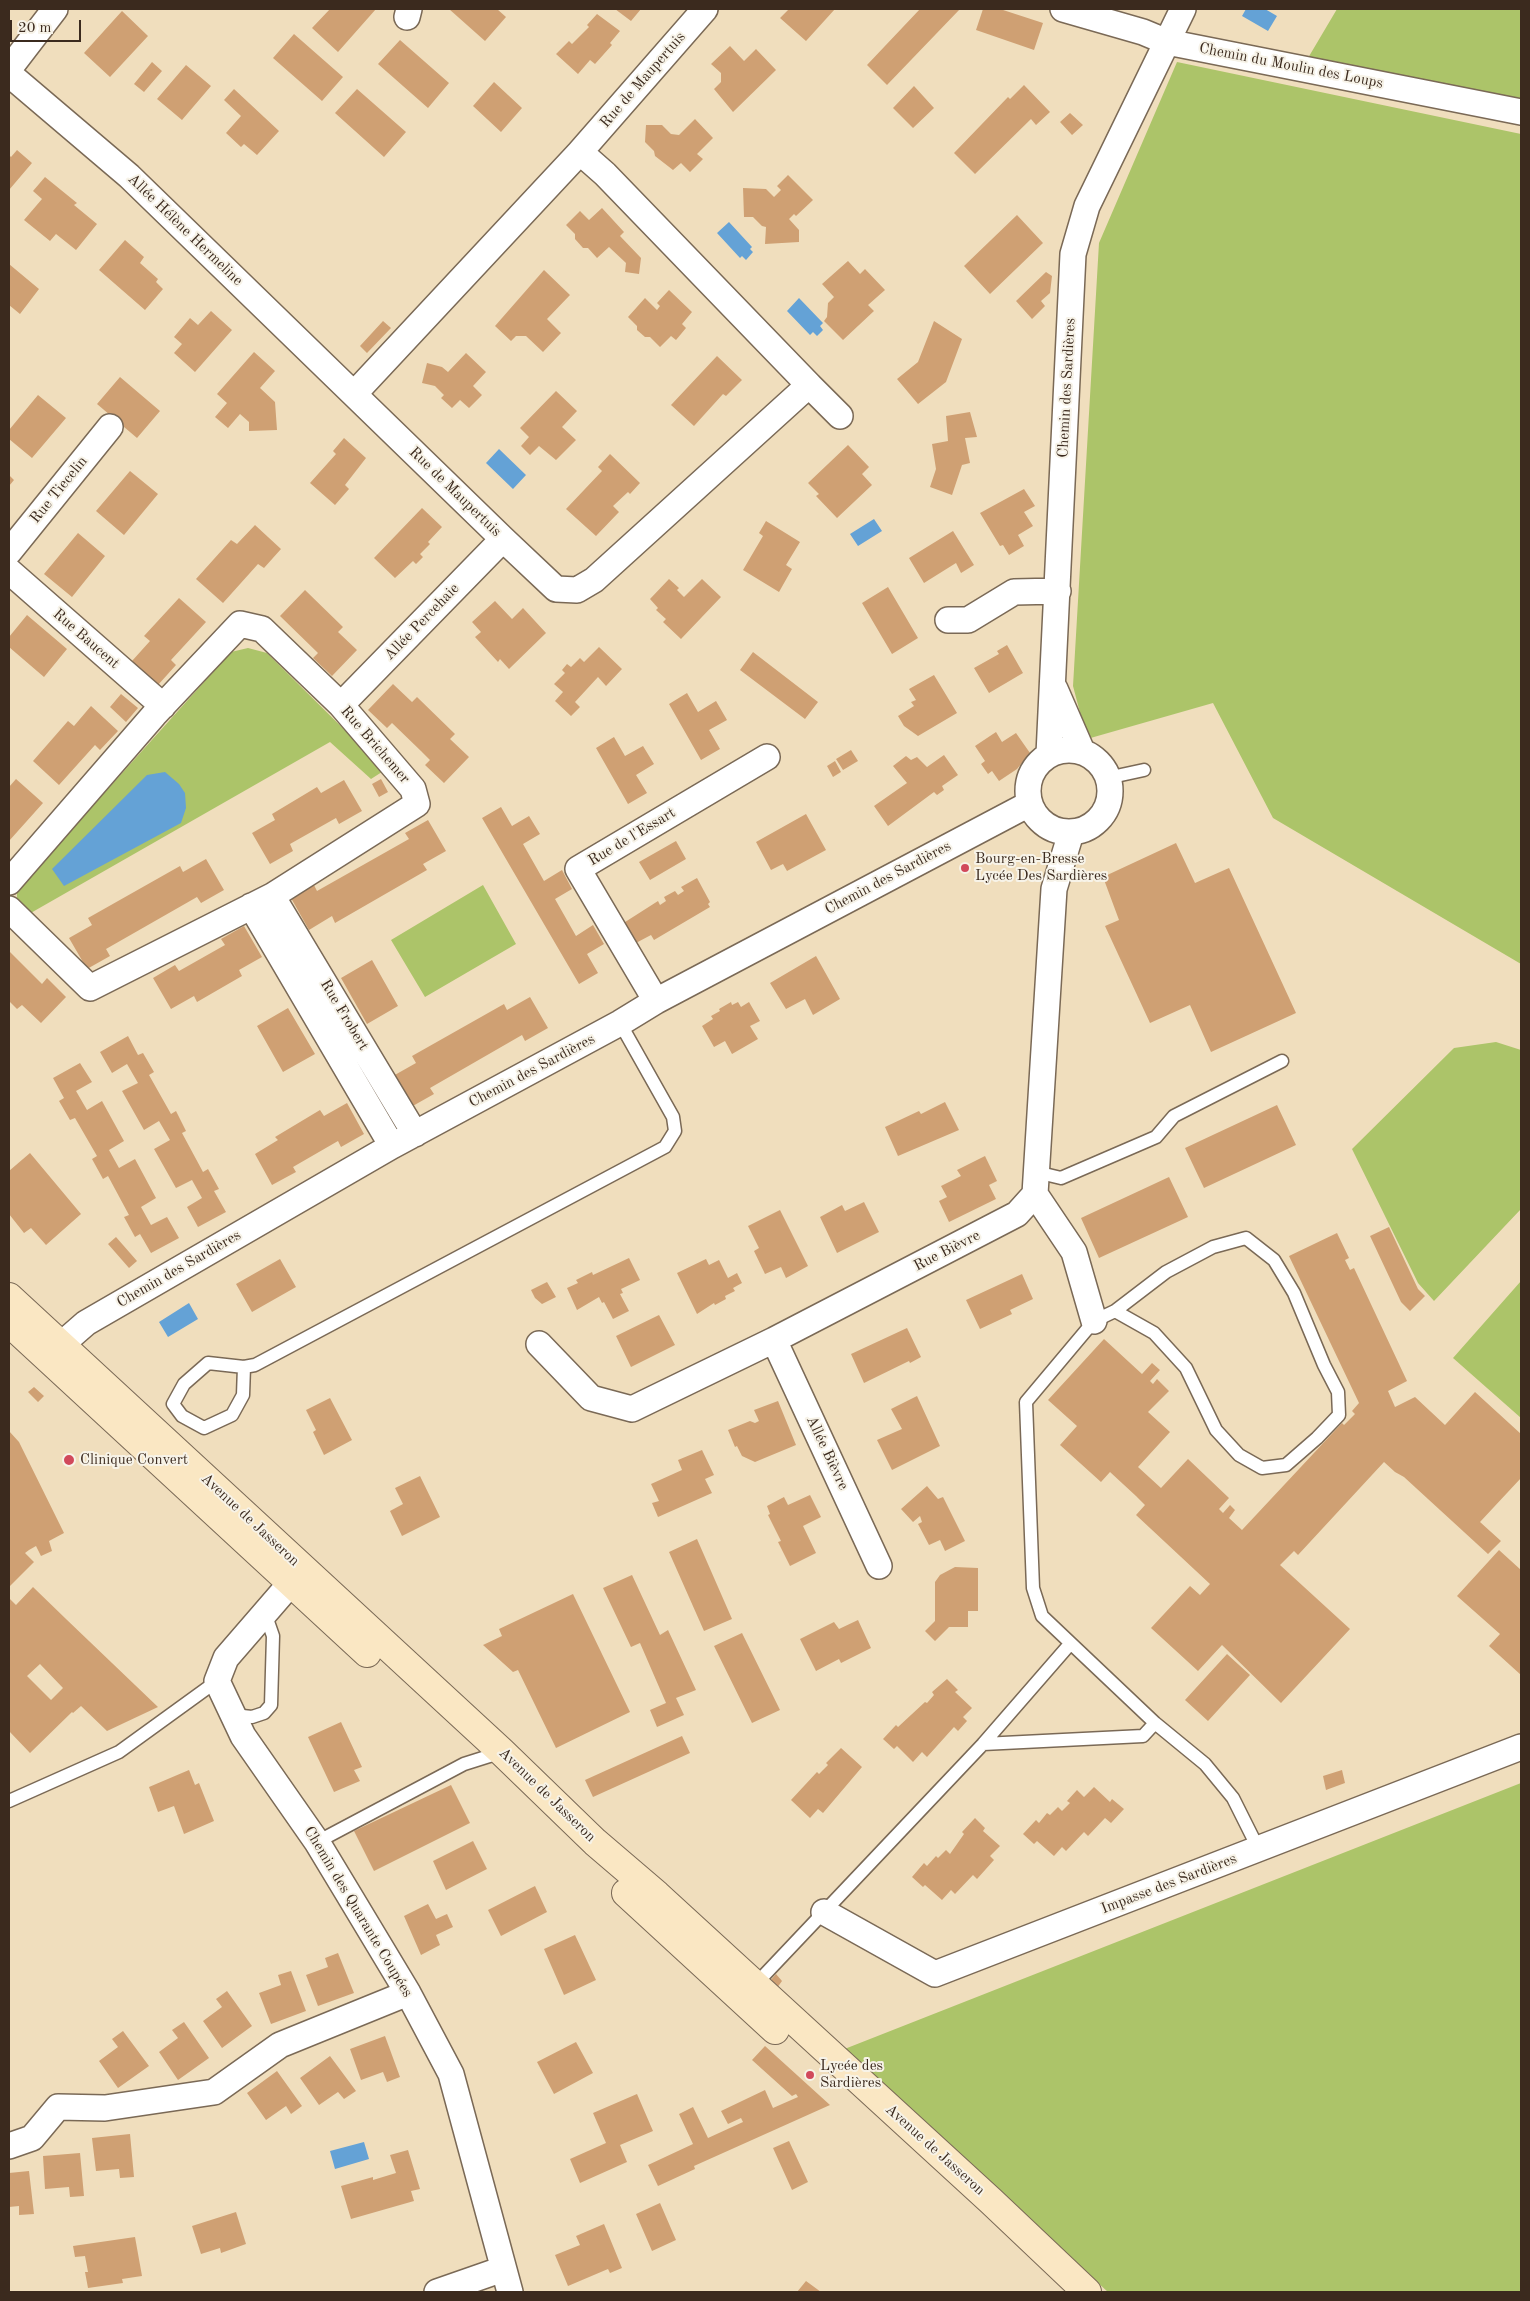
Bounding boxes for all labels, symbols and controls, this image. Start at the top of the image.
scale bar [12,10,84,42]
text: 20 m [18,21,52,36]
street label: Rue de Maupertuis [596,28,690,132]
street label: Chemin du Moulin des Loups [1197,39,1385,93]
street label: Allée Hélène Hermeline [124,170,246,290]
street label: Chemin des Sardières [1054,318,1080,458]
street label: Rue de Maupertuis [405,443,505,541]
street label: Rue Tiecelin [26,453,92,527]
street label: Allée Percehaie [381,580,463,664]
street label: Rue Baucent [49,605,123,673]
street label: Rue Brichemer [336,703,414,787]
street label: Rue de l'Essart [585,804,679,870]
street label: Chemin des Sardières [822,837,954,919]
place label: Bourg-en-Bresse Lycée Des Sardières [975,850,1107,885]
marker: Bourg-en-Bresse Lycée Des Sardières [959,862,971,874]
street label: Rue Frobert [316,976,372,1054]
street label: Chemin des Sardières [466,1030,598,1112]
street label: Chemin des Sardières [114,1226,244,1312]
street label: Rue Bièvre [911,1227,983,1275]
street label: Allée Bièvre [802,1413,852,1493]
place label: Clinique Convert [80,1451,188,1469]
marker: Clinique Convert [62,1453,76,1467]
street label: Avenue de Jasseron [197,1470,303,1570]
street label: Avenue de Jasseron [495,1744,599,1846]
street label: Chemin des Quarante Coupées [300,1823,416,2001]
street label: Impasse des Sardières [1099,1850,1239,1918]
place label: Lycée des Sardières [820,2057,883,2092]
marker: Lycée des Sardières [804,2069,816,2081]
street label: Avenue de Jasseron [881,2101,989,2199]

